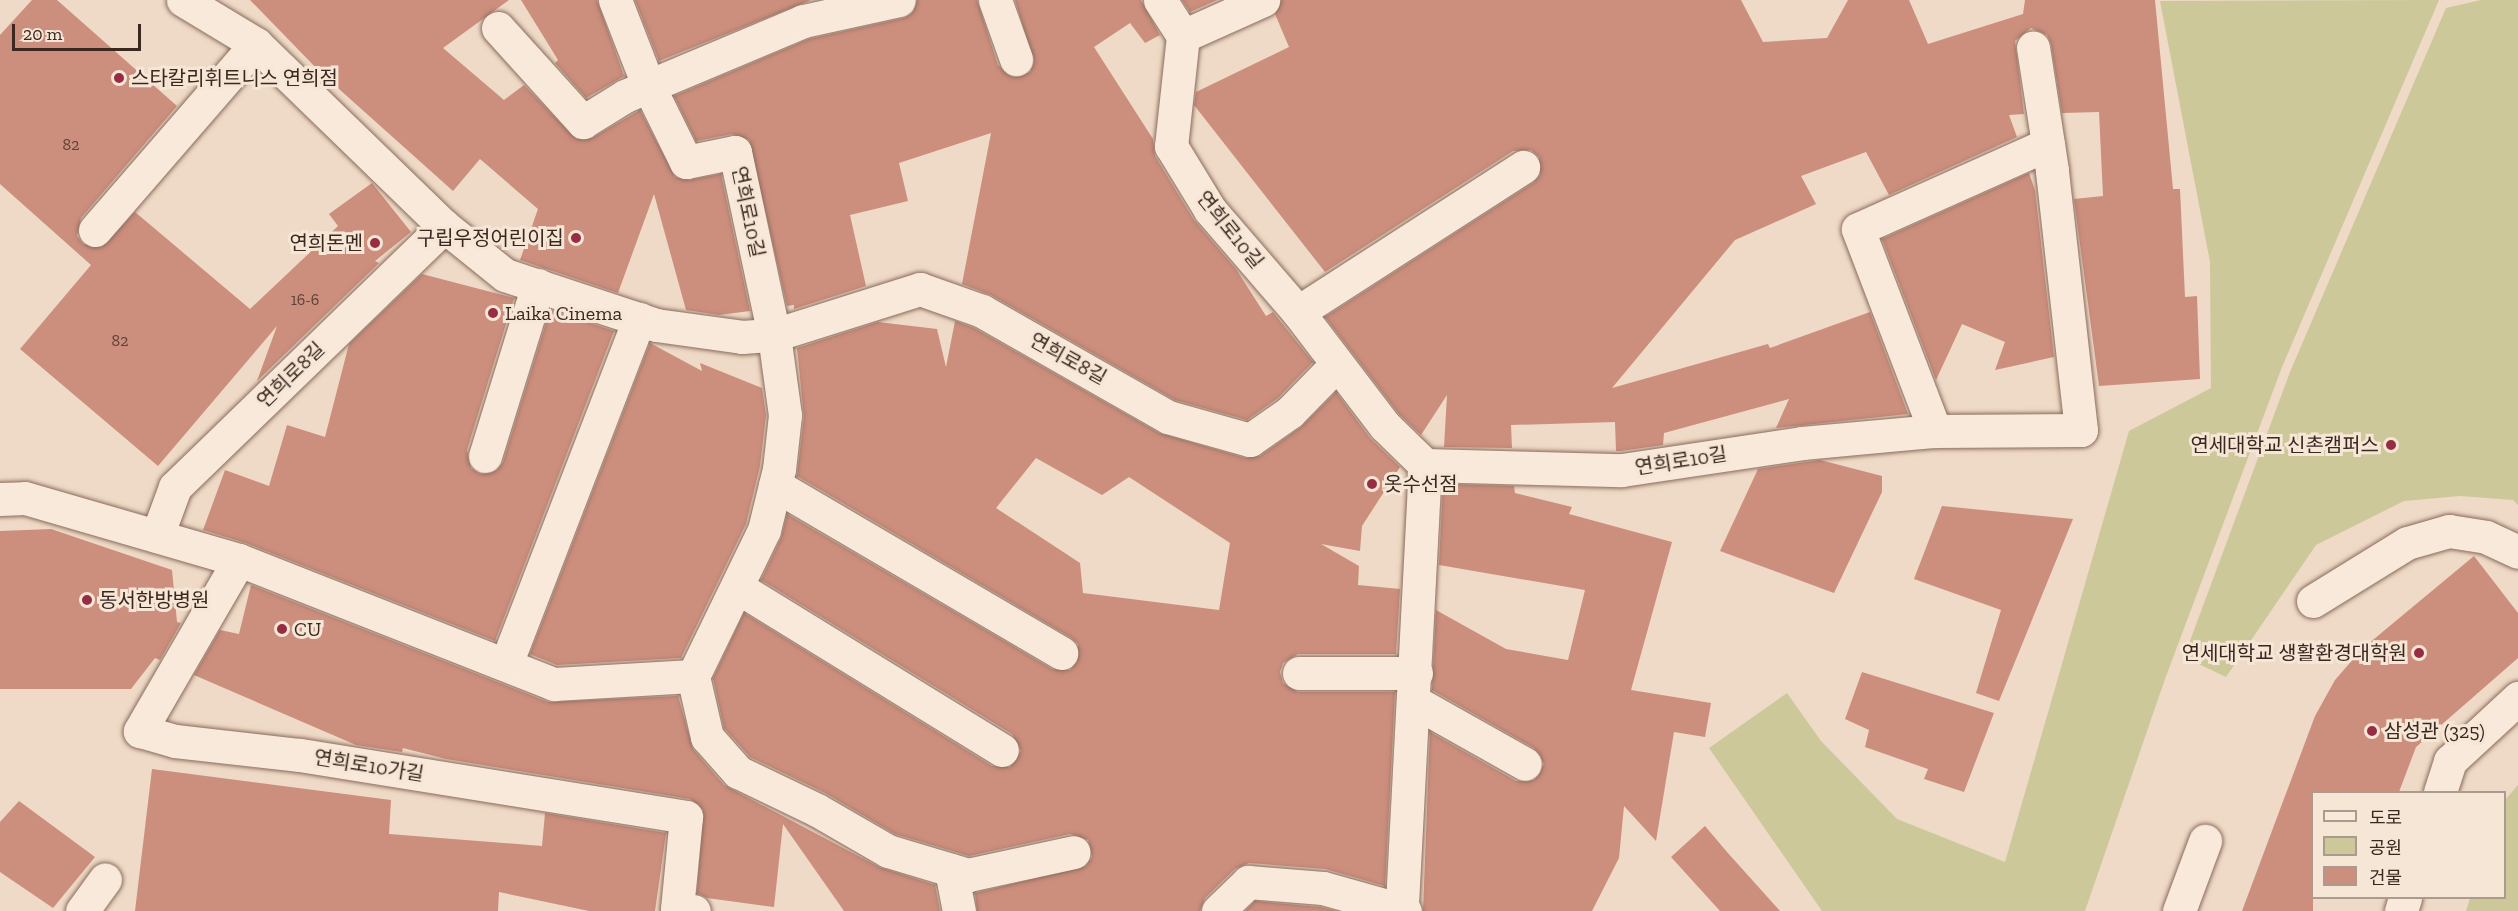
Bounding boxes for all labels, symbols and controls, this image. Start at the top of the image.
scale bar [15,12,144,50]
text: 20 m [23,23,62,45]
place label: 스타칼리휘트니스 연희점 [131,66,338,90]
marker: 스타칼리휘트니스 연희점 [112,71,126,85]
house number: 82 [63,135,79,155]
street label: 연희로10길 [727,164,769,260]
street label: 연희로10길 [1191,186,1269,274]
place label: 구립우정어린이집 [417,226,564,250]
place label: 연희돈멘 [289,231,363,255]
marker: 구립우정어린이집 [569,231,583,245]
marker: 연희돈멘 [368,236,382,250]
house number: 16-6 [291,290,319,310]
place label: Laika Cinema [505,301,622,325]
marker: Laika Cinema [486,306,500,320]
street label: 연희로8길 [1025,328,1111,390]
house number: 82 [112,331,128,351]
street label: 연희로8길 [252,337,330,413]
place label: 연세대학교 신촌캠퍼스 [2190,433,2379,457]
marker: 연세대학교 신촌캠퍼스 [2384,438,2398,452]
street label: 연희로10길 [1633,442,1729,480]
place label: 옷수선점 [1384,472,1458,496]
marker: 옷수선점 [1365,477,1379,491]
place label: 동서한방병원 [99,588,209,612]
marker: 동서한방병원 [80,593,94,607]
place label: CU [294,617,321,641]
marker: CU [275,622,289,636]
place label: 연세대학교 생활환경대학원 [2182,641,2407,665]
marker: 연세대학교 생활환경대학원 [2412,646,2426,660]
place label: 삼성관 (325) [2384,719,2485,743]
marker: 삼성관 (325) [2365,724,2379,738]
street label: 연희로10가길 [312,745,426,787]
legend [2311,791,2506,899]
text: 도로 [2369,807,2402,829]
text: 공원 [2369,837,2402,859]
text: 건물 [2369,867,2402,889]

